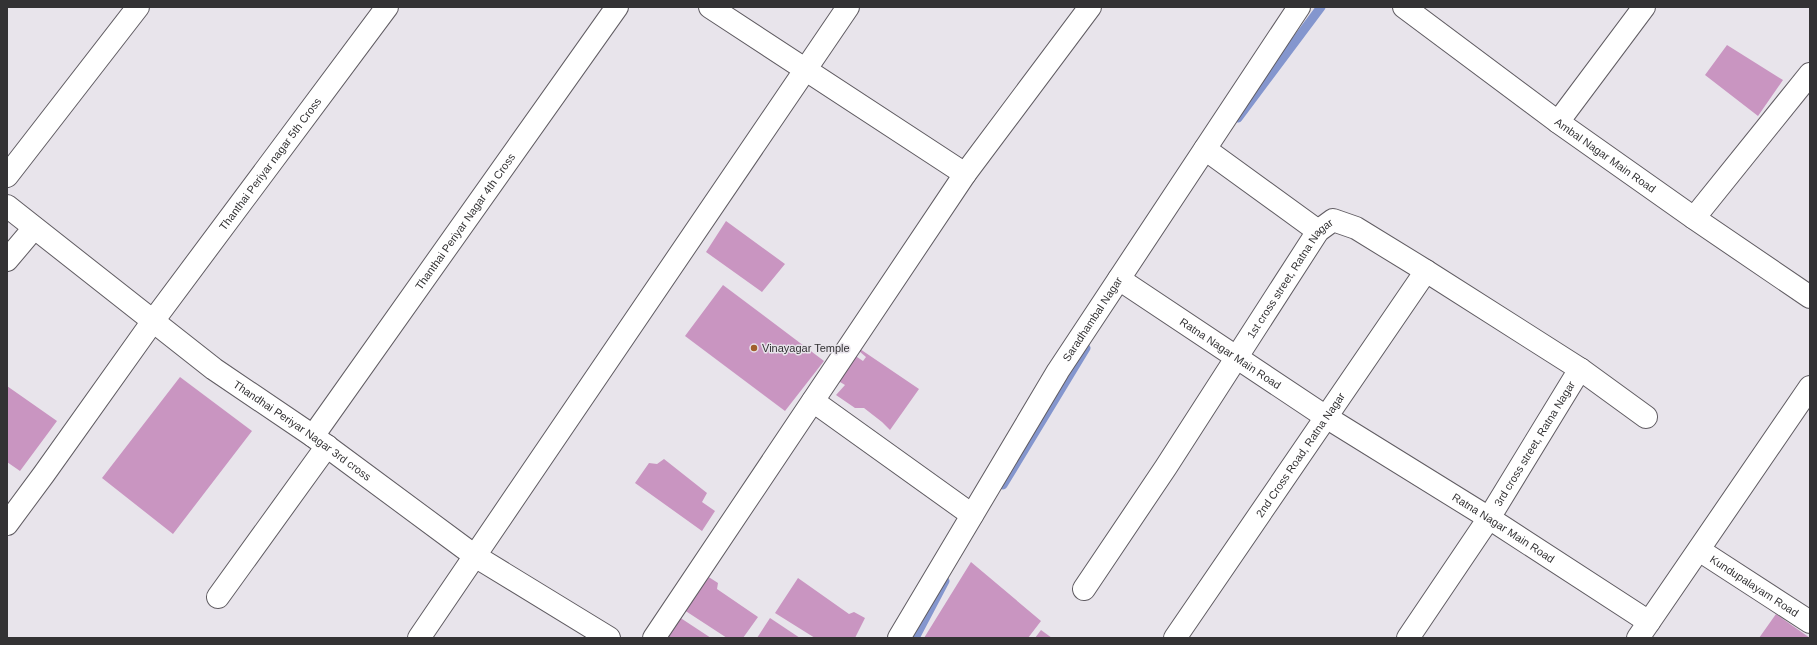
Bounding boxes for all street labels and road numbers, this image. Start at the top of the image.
street label: Thanthai Periyar nagar 5th Cross [217,95,324,233]
street label: Ambal Nagar Main Road [1552,116,1658,195]
street label: Thanthai Periyar Nagar 4th Cross [413,151,518,292]
street label: 1st cross street, Ratna Nagar [1245,216,1335,340]
street label: Saradhambal Nagar [1060,274,1125,364]
street label: Ratna Nagar Main Road [1178,315,1283,391]
street label: Thandhai Periyar Nagar 3rd cross [231,378,374,483]
street label: 3rd cross street, Ratna Nagar [1492,379,1577,508]
street label: 2nd Cross Road, Ratna Nagar [1254,390,1347,519]
street label: Ratna Nagar Main Road [1450,491,1557,565]
street label: Kundupalayam Road [1708,553,1801,619]

